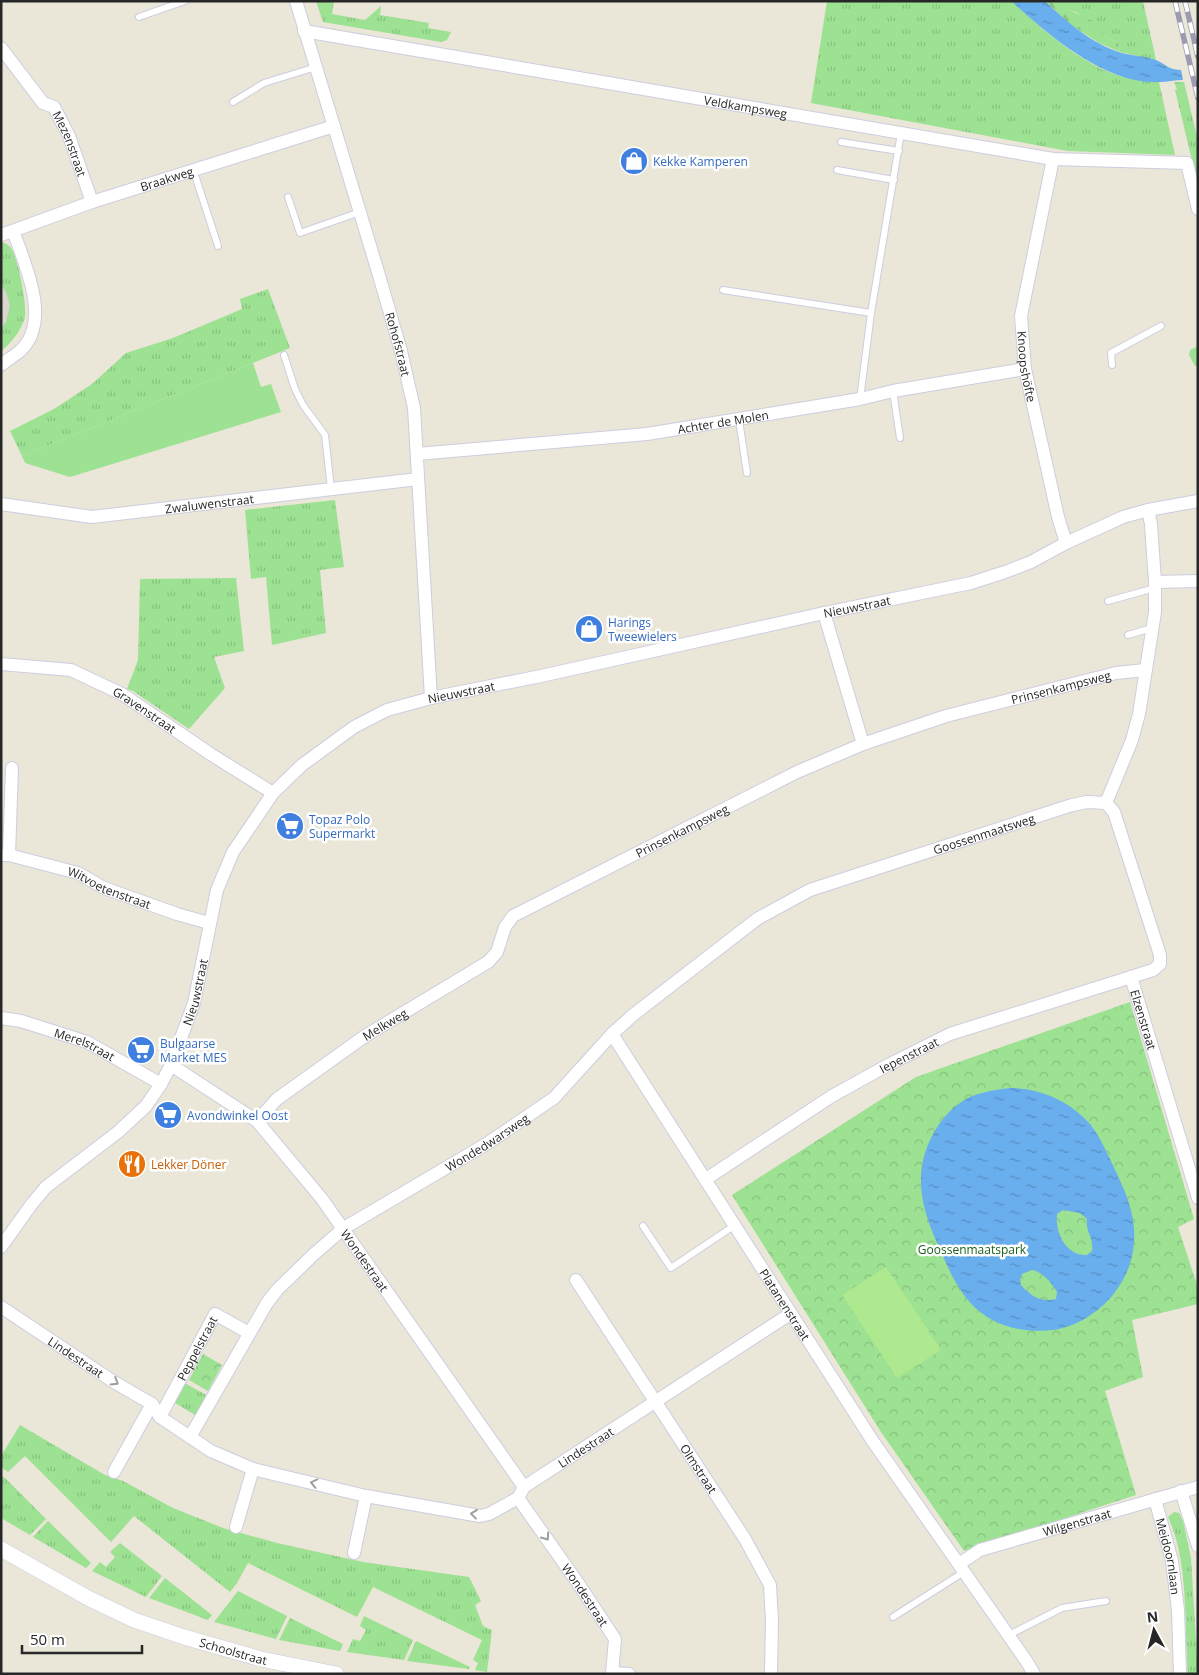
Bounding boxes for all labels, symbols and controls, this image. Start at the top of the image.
street label: Veldkampsweg [703,91,789,122]
street label: Mezenstraat [49,108,91,179]
shop icon: Kekke Kamperen [619,146,649,176]
place label: Kekke Kamperen [653,153,748,170]
street label: Braakweg [138,162,196,195]
street label: Rohofstraat [382,310,415,378]
street label: Knoopshöfte [1014,330,1041,404]
street label: Achter de Molen [676,406,770,437]
street label: Zwaluwenstraat [164,490,255,517]
street label: Nieuwstraat [822,591,892,621]
shop icon: Harings Tweewielers [574,614,604,644]
place label: Harings Tweewielers [608,614,677,645]
street label: Prinsenkampsweg [1009,666,1113,708]
street label: Nieuwstraat [426,677,496,707]
street label: Gravenstraat [110,682,180,737]
street label: Prinsenkampsweg [632,800,732,861]
street label: Goossenmaatsweg [931,809,1037,858]
supermarket icon: Topaz Polo Supermarkt [275,811,305,841]
place label: Topaz Polo Supermarkt [309,811,375,842]
street label: Witvoetenstraat [66,862,153,913]
street label: Nieuwstraat [178,957,211,1028]
street label: Elzenstraat [1127,987,1161,1052]
street label: Melkweg [359,1004,411,1044]
street label: Merelstraat [52,1024,118,1065]
street label: Iepenstraat [876,1033,941,1077]
supermarket icon: Bulgaarse Market MES [126,1035,156,1065]
place label: Bulgaarse Market MES [160,1035,227,1066]
supermarket icon: Avondwinkel Oost [153,1100,183,1130]
place label: Avondwinkel Oost [187,1107,288,1124]
street label: Wondedwarsweg [442,1109,533,1175]
restaurant icon: Lekker Döner [117,1149,147,1179]
place label: Lekker Döner [151,1156,226,1173]
street label: Wondestraat [337,1226,393,1295]
park label: Goossenmaatspark [918,1241,1027,1258]
street label: Platanenstraat [756,1265,814,1343]
street label: Peppelstraat [173,1313,221,1384]
street label: Lindestraat [45,1332,107,1381]
one-way arrow [109,1376,118,1386]
street label: Lindestraat [554,1423,617,1471]
street label: Olmstraat [677,1440,721,1497]
one-way arrow [310,1479,319,1489]
street label: Wilgenstraat [1041,1504,1113,1540]
one-way arrow [469,1509,477,1520]
street label: Meidoornlaan [1152,1516,1185,1596]
one-way arrow [540,1532,549,1541]
street label: Wondestraat [558,1560,613,1629]
north arrow [1129,1605,1179,1655]
text: N [1146,1606,1159,1627]
scale bar [22,1622,142,1654]
text: 50 m [30,1629,65,1649]
street label: Schoolstraat [198,1633,269,1669]

